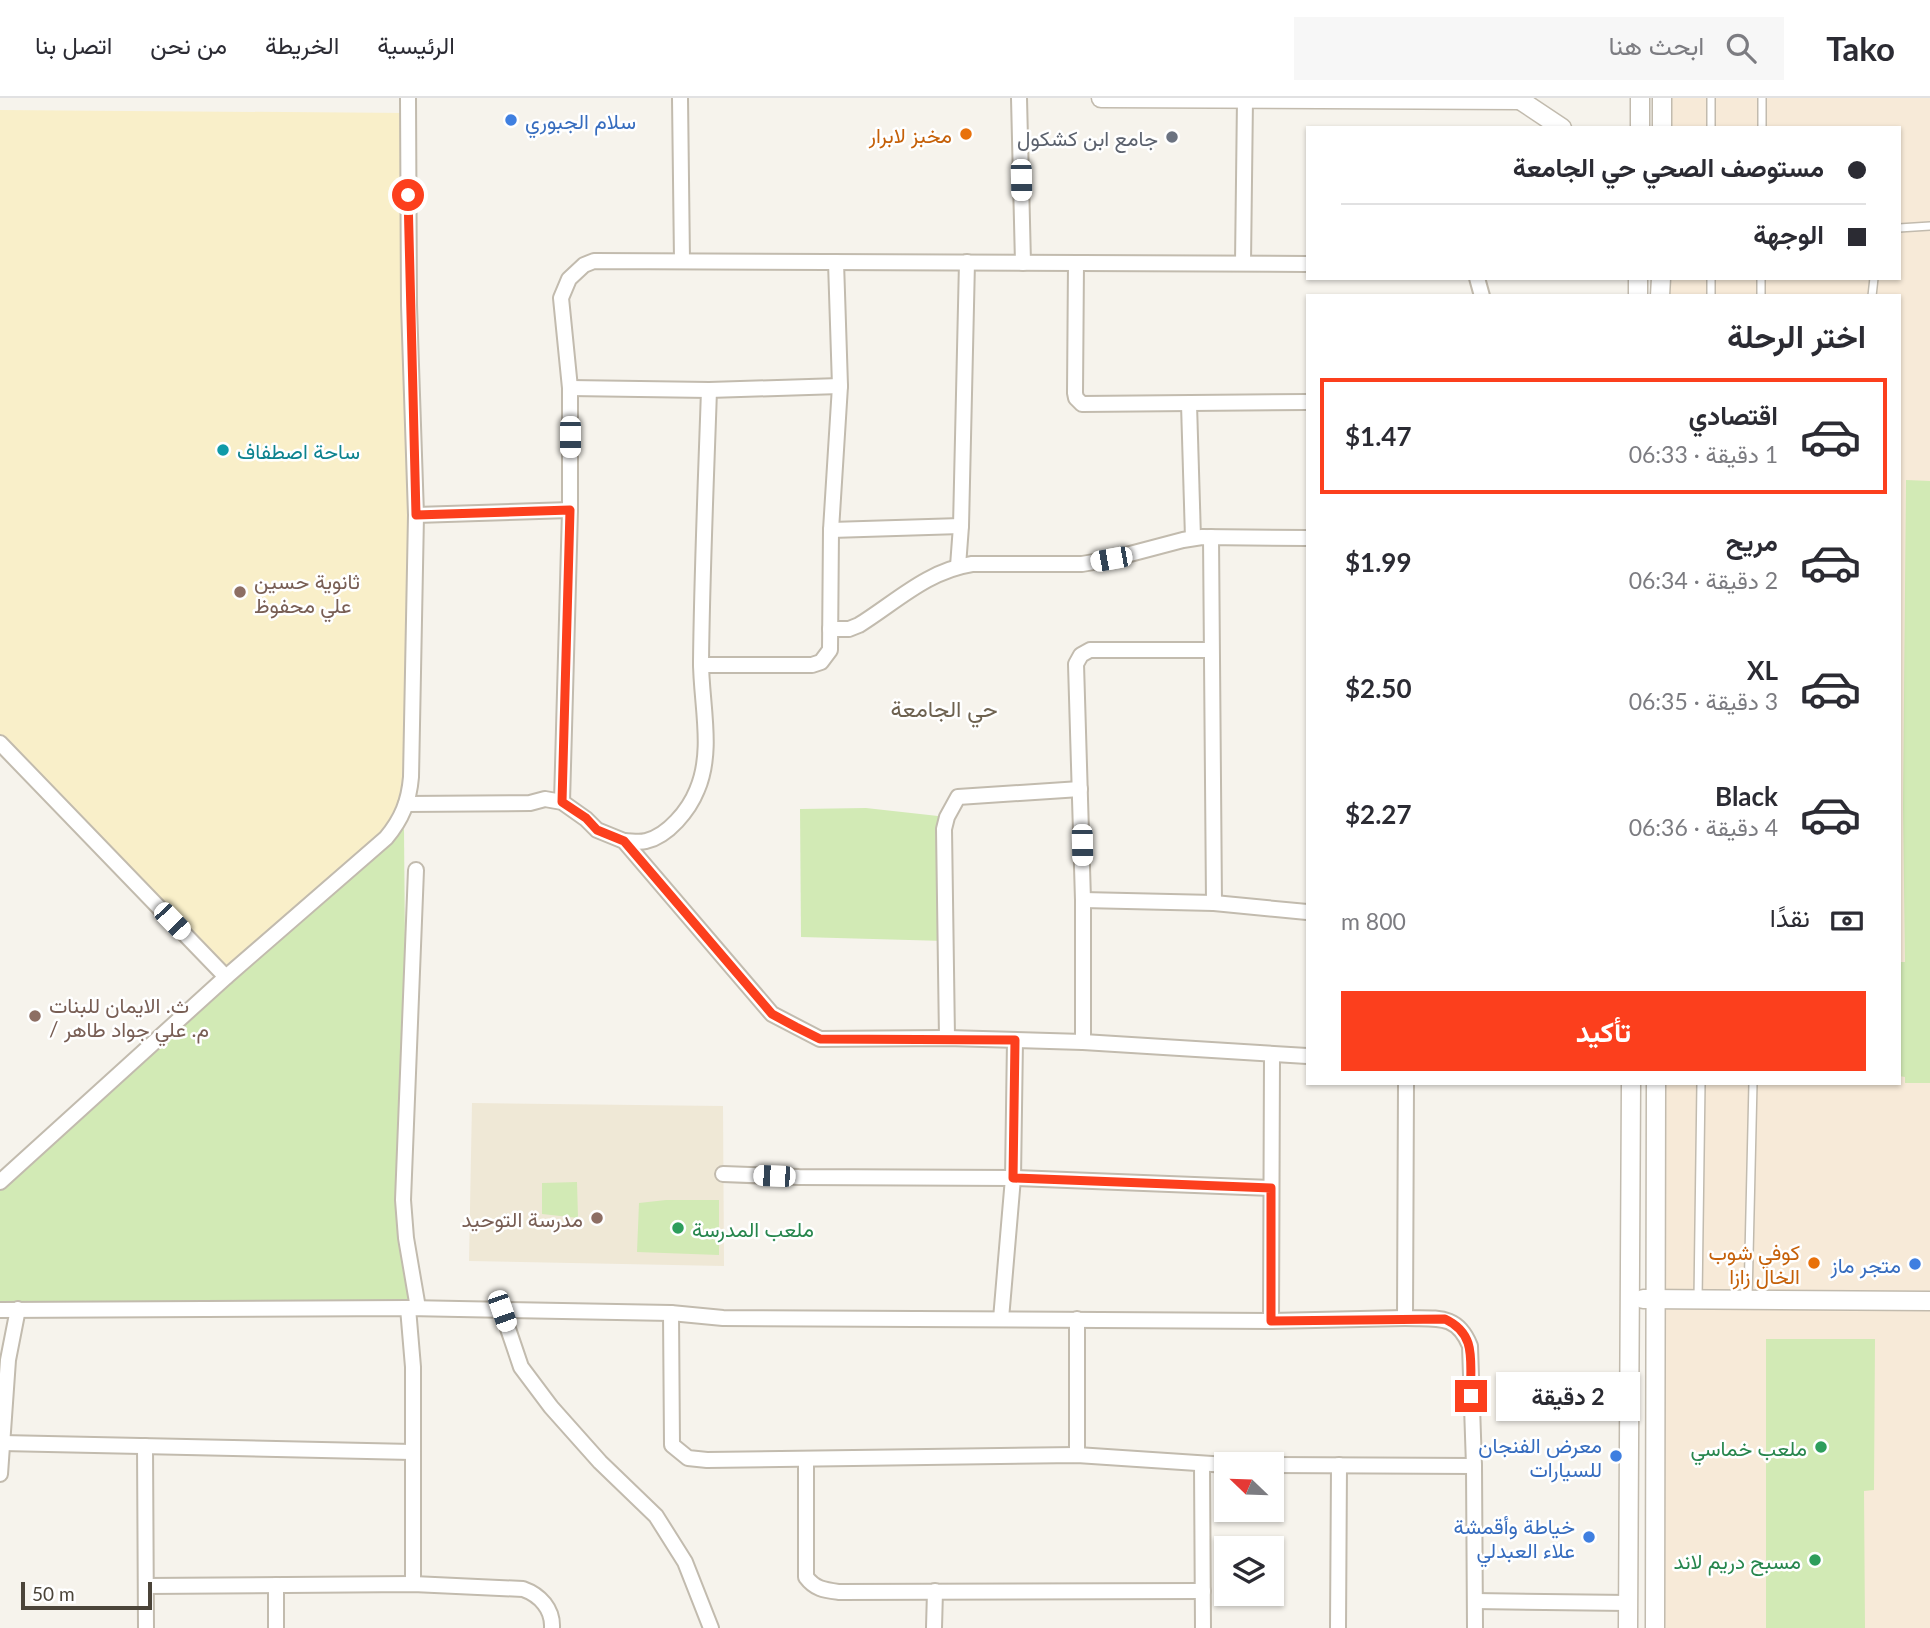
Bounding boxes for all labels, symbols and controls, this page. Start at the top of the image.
search box [1294,17,1784,80]
text: Tako [1826,28,1895,68]
text: ابحث هنا [1608,29,1704,61]
icon: search [1722,29,1760,67]
text: اتصل بنا [35,30,112,59]
text: من نحن [150,30,227,59]
text: الخريطة [265,30,339,59]
text: الرئيسية [377,30,455,59]
place label: سلام الجبوري [525,108,636,139]
marker: سلام الجبوري [503,112,519,128]
place label: مخبز لابرار [868,122,952,149]
place label: جامع ابن كشكول [1017,125,1158,153]
marker: مخبز لابرار [958,126,974,142]
marker: جامع ابن كشكول [1164,129,1180,145]
text: مستوصف الصحي حي الجامعة [1513,151,1824,183]
car [1011,159,1032,201]
route start [392,179,424,211]
text: الوجهة [1753,218,1824,250]
text: اختر الرحلة [1727,316,1866,355]
text: اقتصادي [1689,399,1778,431]
icon: car [1799,405,1862,468]
car [560,416,581,458]
text: $1.47 [1345,420,1412,452]
place label: ساحة اصطفاف [237,438,360,463]
text: 1 دقيقة · 06:33 [1629,440,1778,468]
marker: ساحة اصطفاف [215,442,231,458]
text: مريح [1726,525,1778,557]
icon: car [1799,531,1862,594]
car [1089,545,1134,573]
text: $1.99 [1345,546,1412,578]
text: 2 دقيقة · 06:34 [1629,566,1778,594]
place label: ثانوية حسين علي محفوظ [254,568,360,623]
marker: ثانوية حسين علي محفوظ [232,584,248,600]
text: XL [1747,654,1778,686]
icon: car [1799,657,1862,720]
text: $2.50 [1345,672,1412,704]
text: 3 دقيقة · 06:35 [1629,687,1778,715]
district label: حي الجامعة [890,694,998,728]
text: Black [1715,780,1778,812]
icon: car [1799,783,1862,846]
text: $2.27 [1345,798,1412,830]
text: 4 دقيقة · 06:36 [1629,813,1778,841]
car [1072,824,1093,866]
car [150,899,195,943]
text: نقدًا [1770,901,1810,933]
icon: cash [1828,902,1866,940]
text: 800 m [1341,907,1406,935]
button: تأكيد [1341,991,1866,1071]
place label: ث. الايمان للبنات / م. علي جواد طاهر [49,992,209,1047]
marker: ث. الايمان للبنات / م. علي جواد طاهر [27,1008,43,1024]
car [753,1165,796,1187]
place label: مدرسة التوحيد [462,1206,583,1233]
marker: مدرسة التوحيد [589,1210,605,1226]
place label: ملعب المدرسة [692,1216,814,1243]
marker: ملعب المدرسة [670,1220,686,1236]
place label: كوفي شوب الخال زازا [1708,1239,1800,1290]
place label: متجر ماز [1830,1252,1901,1279]
marker: كوفي شوب الخال زازا [1806,1255,1822,1271]
marker: متجر ماز [1907,1256,1923,1272]
car [486,1288,519,1334]
callout: 2 دقيقة [1496,1372,1639,1420]
route end [1455,1380,1487,1412]
text: 2 دقيقة [1531,1382,1605,1410]
place label: معرض الفنجان للسيارات [1478,1432,1602,1483]
place label: ملعب خماسي [1690,1435,1807,1466]
marker: ملعب خماسي [1813,1439,1829,1455]
marker: معرض الفنجان للسيارات [1608,1448,1624,1464]
north arrow [1214,1452,1284,1522]
map controls [1214,1452,1284,1606]
place label: خياطة وأقمشة علاء العبدلي [1453,1513,1575,1568]
marker: خياطة وأقمشة علاء العبدلي [1581,1529,1597,1545]
button: layers [1214,1536,1284,1606]
place label: مسبح دريم لاند [1673,1548,1801,1576]
marker: مسبح دريم لاند [1807,1552,1823,1568]
scale bar [21,1579,152,1611]
text: 50 m [32,1582,75,1605]

